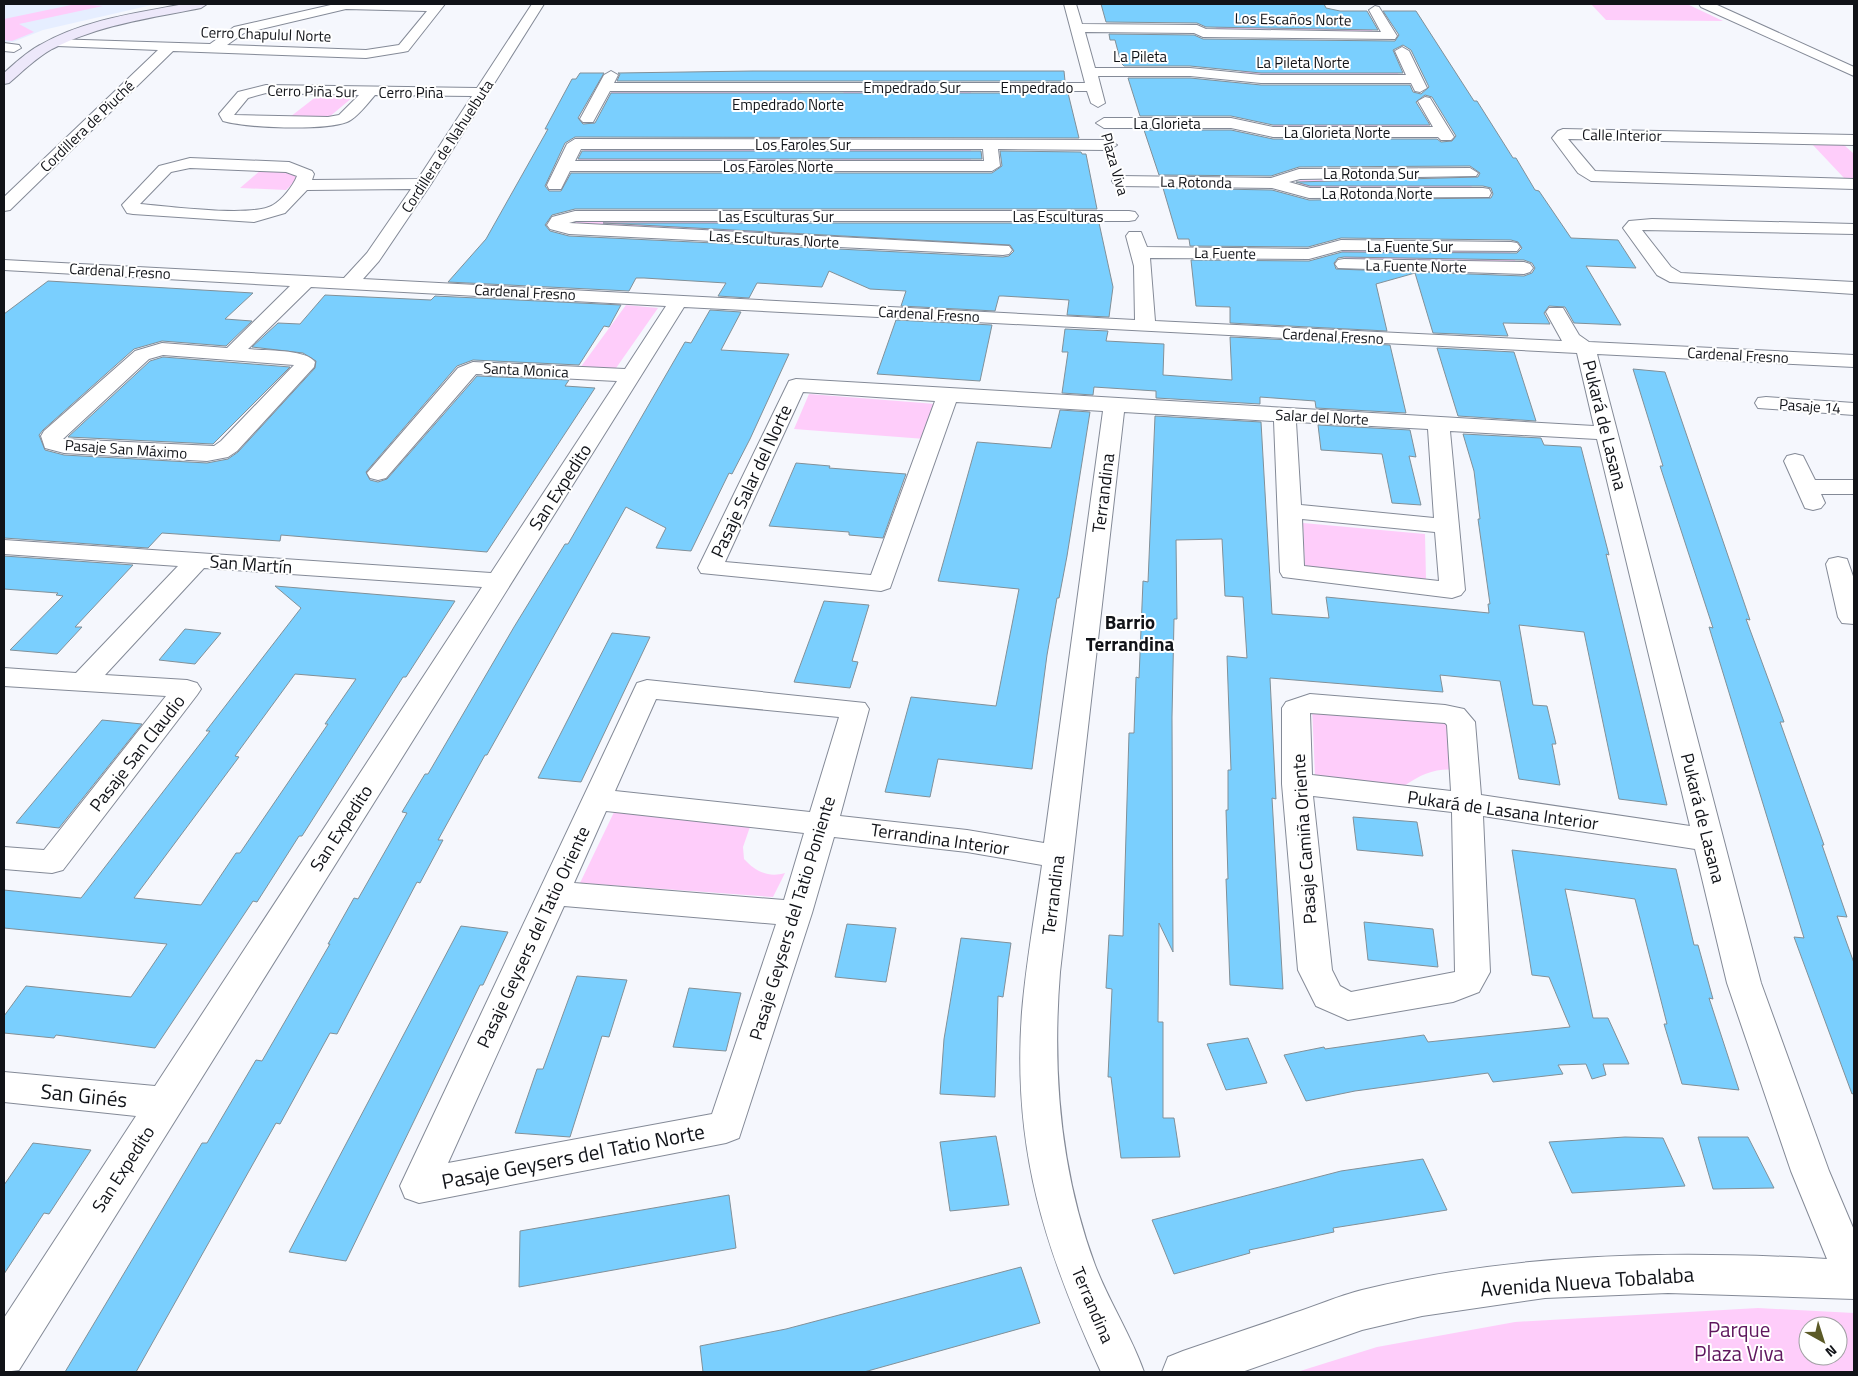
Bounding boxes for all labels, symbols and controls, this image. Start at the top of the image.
street label: Los Escaños Norte [1234,6,1352,32]
street label: Cerro Chapulul Norte [200,20,332,48]
street label: La Pileta [1113,45,1167,68]
street label: La Pileta Norte [1256,51,1350,74]
street label: Cordillera de Nahuelbuta [395,74,499,217]
street label: Cordillera de Piuché [34,75,140,177]
street label: Empedrado Sur [863,76,961,99]
street label: Empedrado [1001,76,1073,99]
street label: Cerro Piña Sur [267,79,357,103]
street label: Cerro Piña [379,81,444,104]
street label: Empedrado Norte [732,93,844,116]
street label: La Glorieta [1133,112,1201,135]
street label: La Glorieta Norte [1284,121,1390,144]
street label: Calle Interior [1582,123,1662,147]
street label: Plaza Viva [1095,130,1135,198]
street label: Los Faroles Sur [755,133,851,156]
street label: Los Faroles Norte [723,155,833,178]
street label: La Rotonda Sur [1323,162,1419,185]
street label: La Rotonda [1160,170,1233,194]
street label: La Rotonda Norte [1322,182,1432,205]
street label: Las Esculturas Sur [718,205,834,228]
street label: Las Esculturas [1012,205,1104,228]
street label: Las Esculturas Norte [708,224,840,254]
street label: La Fuente Sur [1367,235,1453,258]
street label: La Fuente [1194,241,1256,265]
street label: La Fuente Norte [1365,254,1467,278]
street label: Cardenal Fresno [69,257,171,285]
street label: Cardenal Fresno [474,278,576,306]
street label: Cardenal Fresno [878,300,980,328]
street label: Cardenal Fresno [1282,322,1384,350]
street label: Cardenal Fresno [1687,341,1789,369]
street label: Santa Monica [483,356,570,384]
street label: Pukará de Lasana [1576,357,1634,493]
street label: Pasaje 14 [1778,392,1842,420]
street label: Pasaje Salar del Norte [704,400,798,562]
street label: Salar del Norte [1275,403,1369,431]
street label: Pasaje San Máximo [64,433,188,465]
street label: San Expedito [522,438,598,536]
street label: Terrandina [1085,452,1121,534]
street label: San Martín [209,548,293,580]
district label: Barrio Terrandina [1086,607,1174,658]
street label: Pasaje San Claudio [83,689,191,817]
street label: Pukará de Lasana [1674,750,1732,886]
street label: Pasaje Camiña Oriente [1285,753,1323,925]
street label: San Expedito [303,779,379,877]
street label: Pukará de Lasana Interior [1406,783,1600,837]
street label: Pasaje Geysers del Tatio Poniente [742,793,842,1043]
street label: Terrandina Interior [869,816,1011,862]
street label: Pasaje Geysers del Tatio Oriente [470,822,596,1052]
street label: Terrandina [1035,854,1071,936]
street label: San Ginés [39,1075,129,1115]
street label: Pasaje Geysers del Tatio Norte [439,1115,707,1197]
street label: San Expedito [85,1120,161,1218]
street label: Avenida Nueva Tobalaba [1479,1258,1696,1304]
street label: Terrandina [1065,1263,1121,1347]
park label: Parque Plaza Viva [1694,1313,1784,1369]
north arrow [1798,1316,1848,1366]
text: N [1821,1340,1842,1363]

